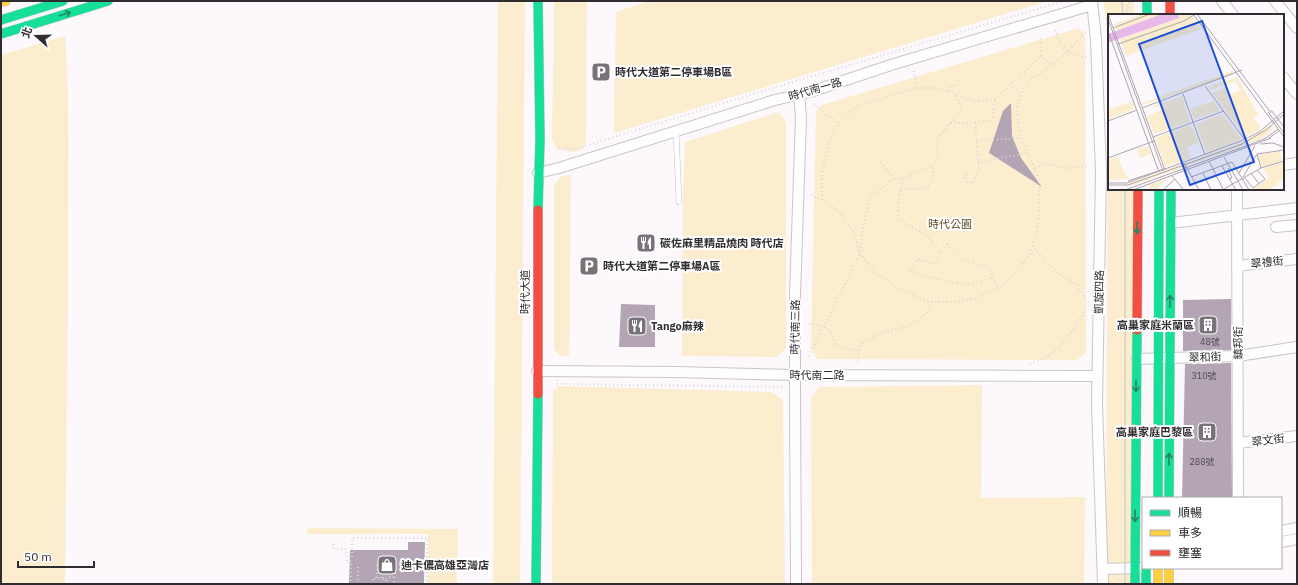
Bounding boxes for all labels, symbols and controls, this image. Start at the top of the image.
one-way arrow [58,10,71,17]
inset map [1108,14,1284,190]
north arrow [16,16,56,56]
text: 北 [18,25,35,40]
parking icon: 時代大道第二停車場B區 [590,61,612,83]
place label: 時代大道第二停車場B區 [615,65,732,79]
street label: 時代南一路 [787,75,843,103]
park label: 時代公園 [928,217,972,231]
one-way arrow [1133,221,1141,234]
restaurant icon: 碳佐麻里精品燒肉 時代店 [635,232,657,254]
place label: 碳佐麻里精品燒肉 時代店 [660,236,784,250]
street label: 翠禮街 [1250,253,1284,271]
parking icon: 時代大道第二停車場A區 [578,255,600,277]
place label: 時代大道第二停車場A區 [603,259,721,273]
street label: 時代大道 [518,270,532,314]
street label: 凱旋四路 [1092,270,1106,314]
one-way arrow [1166,295,1174,308]
street label: 時代南三路 [788,299,802,355]
building icon: 高巢家庭米蘭區 [1197,314,1219,336]
restaurant icon: Tango麻辣 [626,315,648,337]
place label: 高巢家庭米蘭區 [1117,318,1194,332]
place label: Tango麻辣 [651,319,704,333]
street label: 鎮邦街 [1231,327,1245,360]
house number: 48號 [1200,336,1220,347]
street label: 翠和街 [1188,349,1222,365]
street label: 時代南二路 [790,368,845,382]
house number: 310號 [1191,370,1217,381]
one-way arrow [1132,379,1140,392]
building icon: 高巢家庭巴黎區 [1196,421,1218,443]
place label: 高巢家庭巴黎區 [1116,425,1193,439]
street label: 翠文街 [1251,431,1285,449]
one-way arrow [1165,453,1173,466]
house number: 288號 [1189,456,1215,467]
legend [1142,497,1282,569]
text: 順暢 [1178,505,1202,520]
one-way arrow [1132,509,1139,522]
text: 車多 [1178,525,1202,540]
scale bar [18,543,94,569]
text: 壅塞 [1178,545,1202,560]
text: 50 m [24,549,52,564]
shop icon: 迪卡儂高雄亞灣店 [376,554,398,576]
place label: 迪卡儂高雄亞灣店 [401,558,489,572]

